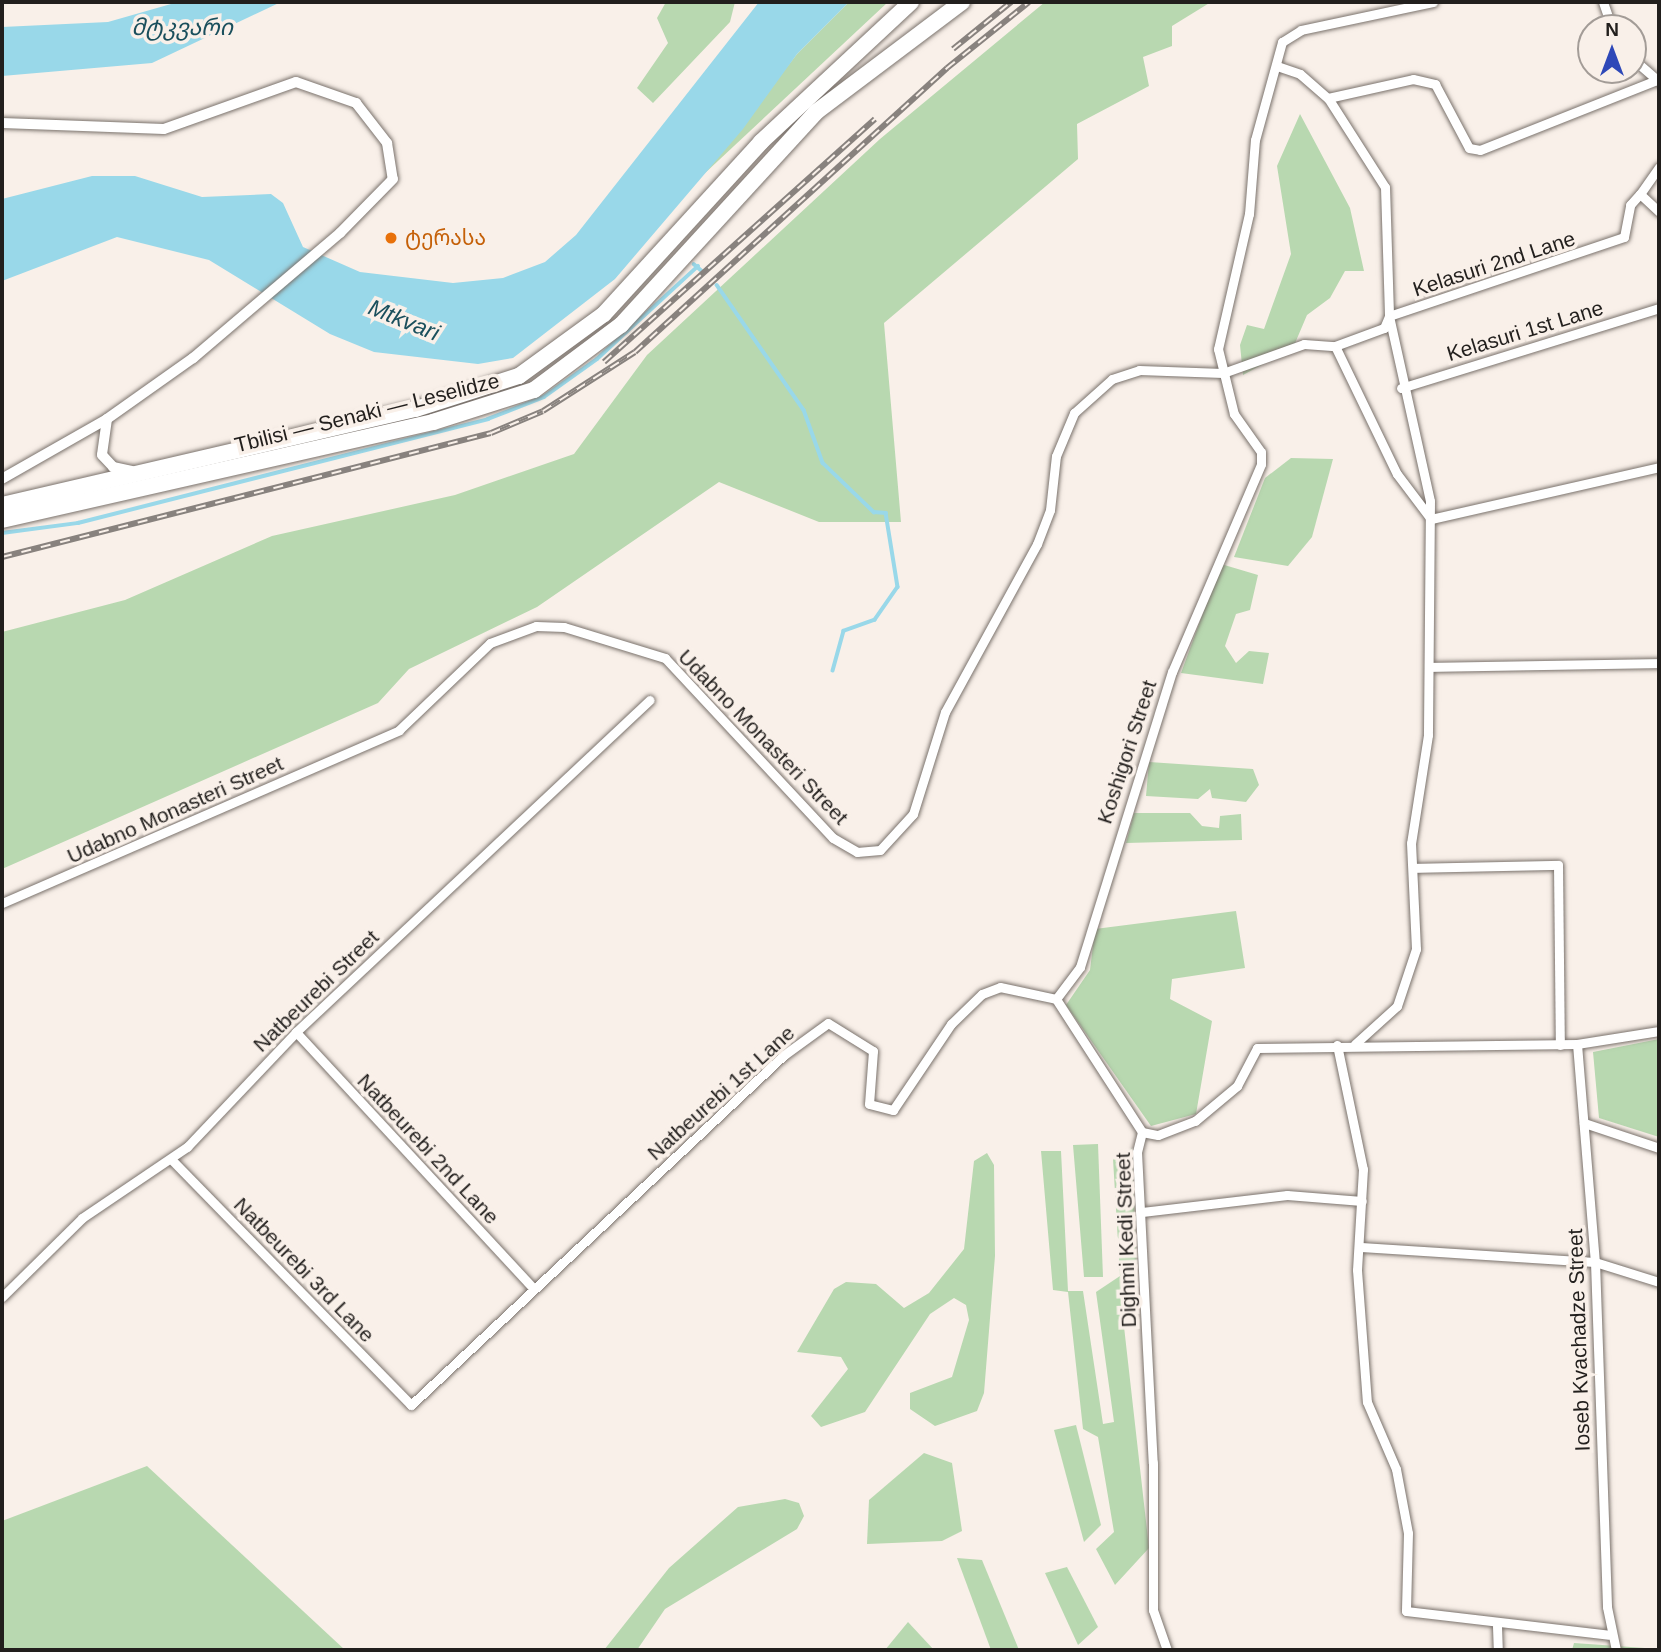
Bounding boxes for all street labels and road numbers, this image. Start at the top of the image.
street label: Kelasuri 2nd Lane [1410,226,1578,302]
street label: Kelasuri 1st Lane [1444,295,1606,367]
street label: Tbilisi — Senaki — Leselidze [232,368,502,458]
street label: Udabno Monasteri Street [673,644,853,830]
street label: Koshigori Street [1092,677,1162,827]
street label: Udabno Monasteri Street [63,751,287,869]
street label: Natbeurebi Street [248,925,384,1057]
street label: Natbeurebi 1st Lane [642,1020,800,1166]
street label: Natbeurebi 2nd Lane [352,1069,504,1229]
street label: Dighmi Kedi Street [1110,1152,1142,1328]
street label: Natbeurebi 3rd Lane [228,1192,380,1348]
street label: Ioseb Kvachadze Street [1563,1228,1595,1452]

